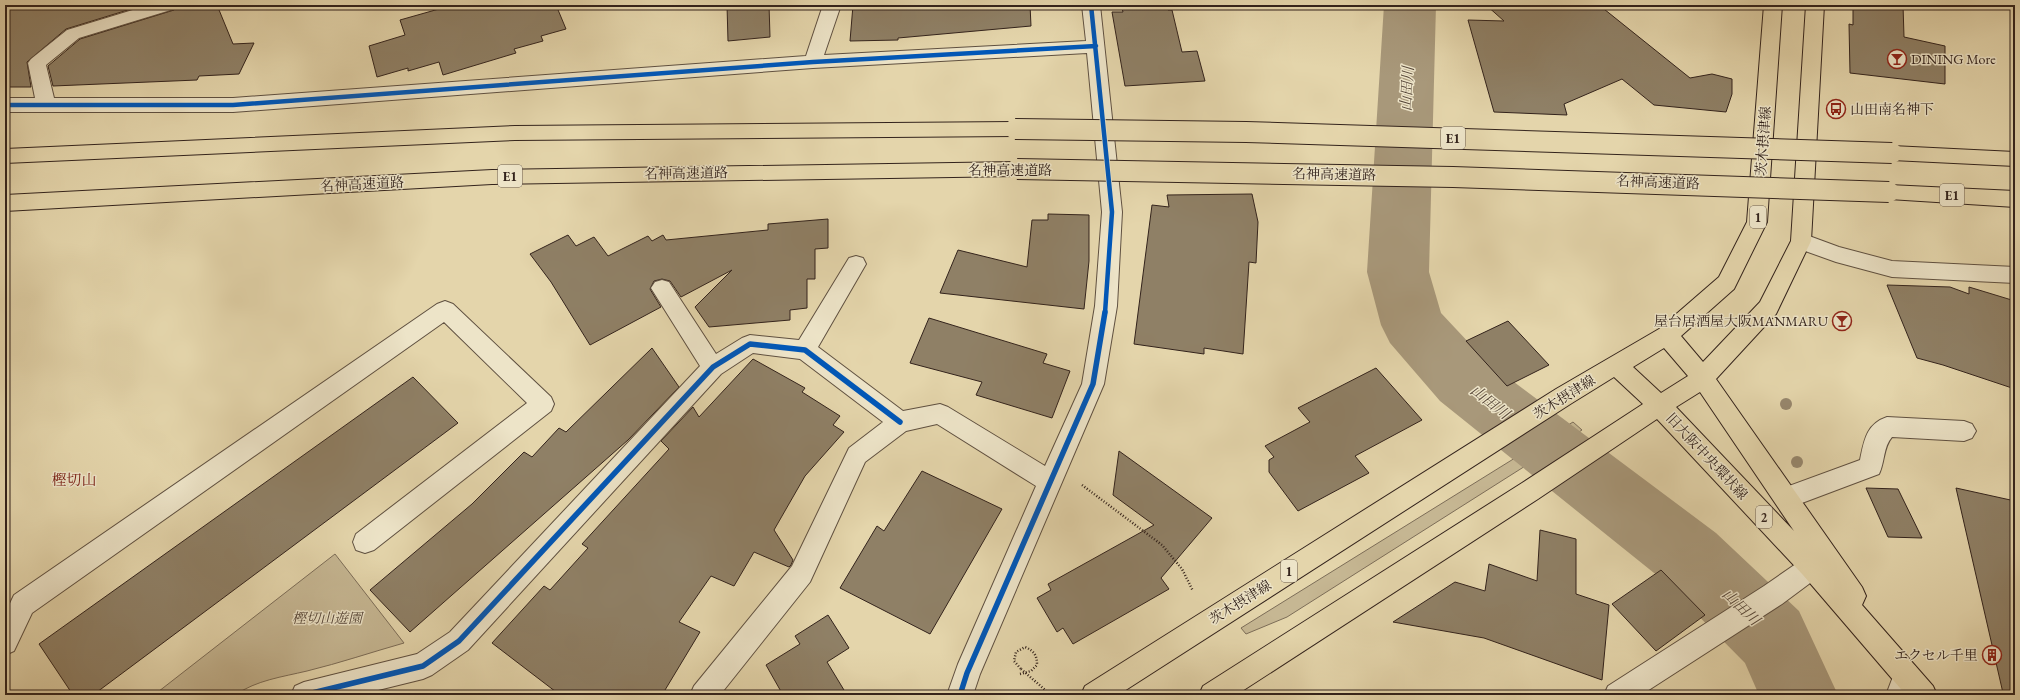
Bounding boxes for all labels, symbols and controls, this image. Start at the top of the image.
bar icon: DINING More [1886,48,1908,70]
place label: DINING More [1911,50,1996,68]
water label: 山田川 [1396,64,1417,112]
bus stop icon: 山田南名神下 [1825,98,1847,120]
place label: 山田南名神下 [1850,100,1934,118]
street label: 茨木摂津線 [1752,105,1774,177]
road number: E1 [1441,127,1465,149]
street label: 名神高速道路 [968,161,1052,179]
street label: 名神高速道路 [644,163,728,183]
street label: 名神高速道路 [1292,164,1376,184]
road number: E1 [498,165,522,187]
street label: 名神高速道路 [1616,172,1700,192]
street label: 名神高速道路 [320,173,404,195]
road number: E1 [1940,184,1964,206]
road number: 1 [1750,206,1766,228]
bar icon: 屋台居酒屋大阪MANMARU [1831,310,1853,332]
place label: 屋台居酒屋大阪MANMARU [1654,312,1829,330]
street label: 茨木摂津線 [1530,371,1598,423]
water label: 山田川 [1467,380,1515,424]
street label: 旧大阪中央環状線 [1662,409,1752,503]
district label: 樫切山 [51,470,97,489]
road number: 2 [1756,506,1772,528]
road number: 1 [1281,560,1297,582]
street label: 茨木摂津線 [1206,576,1274,628]
water label: 山田川 [1719,584,1766,630]
park label: 樫切山遊園 [292,609,364,627]
building icon: エクセル千里 [1981,644,2003,666]
place label: エクセル千里 [1894,646,1978,664]

